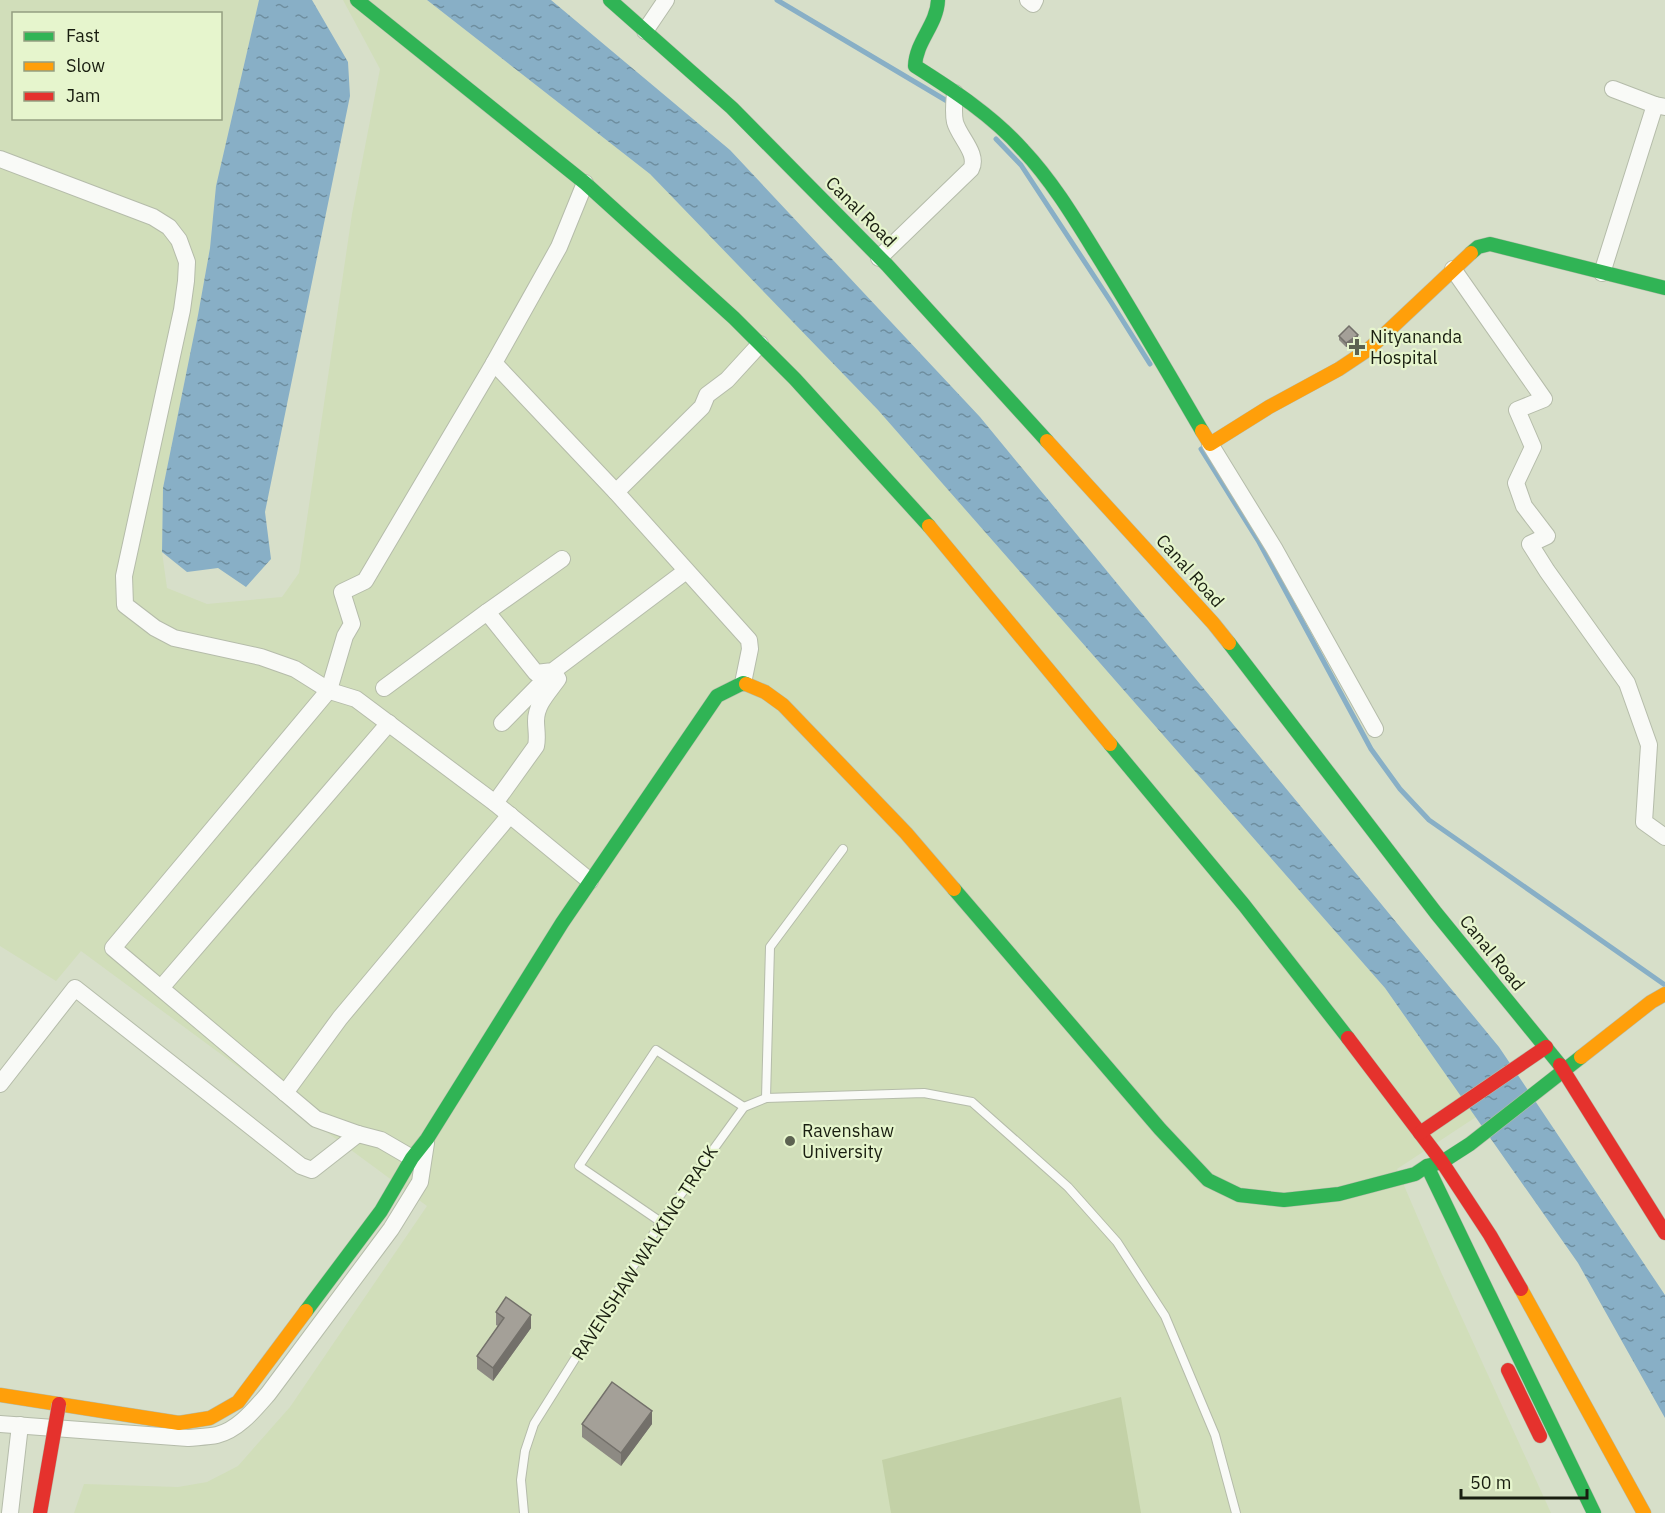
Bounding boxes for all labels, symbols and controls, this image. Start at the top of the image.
legend [12,12,222,120]
text: Fast [66,24,100,47]
text: Slow [66,54,105,77]
text: Jam [66,84,101,107]
street label: Canal Road [821,171,902,252]
place label: Nityananda Hospital [1370,325,1462,369]
marker: Nityananda Hospital [1348,338,1366,356]
street label: Canal Road [1151,529,1229,612]
street label: Canal Road [1455,910,1530,995]
place label: Ravenshaw University [802,1119,894,1163]
marker: Ravenshaw University [783,1134,797,1148]
street label: RAVENSHAW WALKING TRACK [566,1140,723,1365]
scale bar [1461,1462,1587,1500]
text: 50 m [1470,1471,1512,1494]

